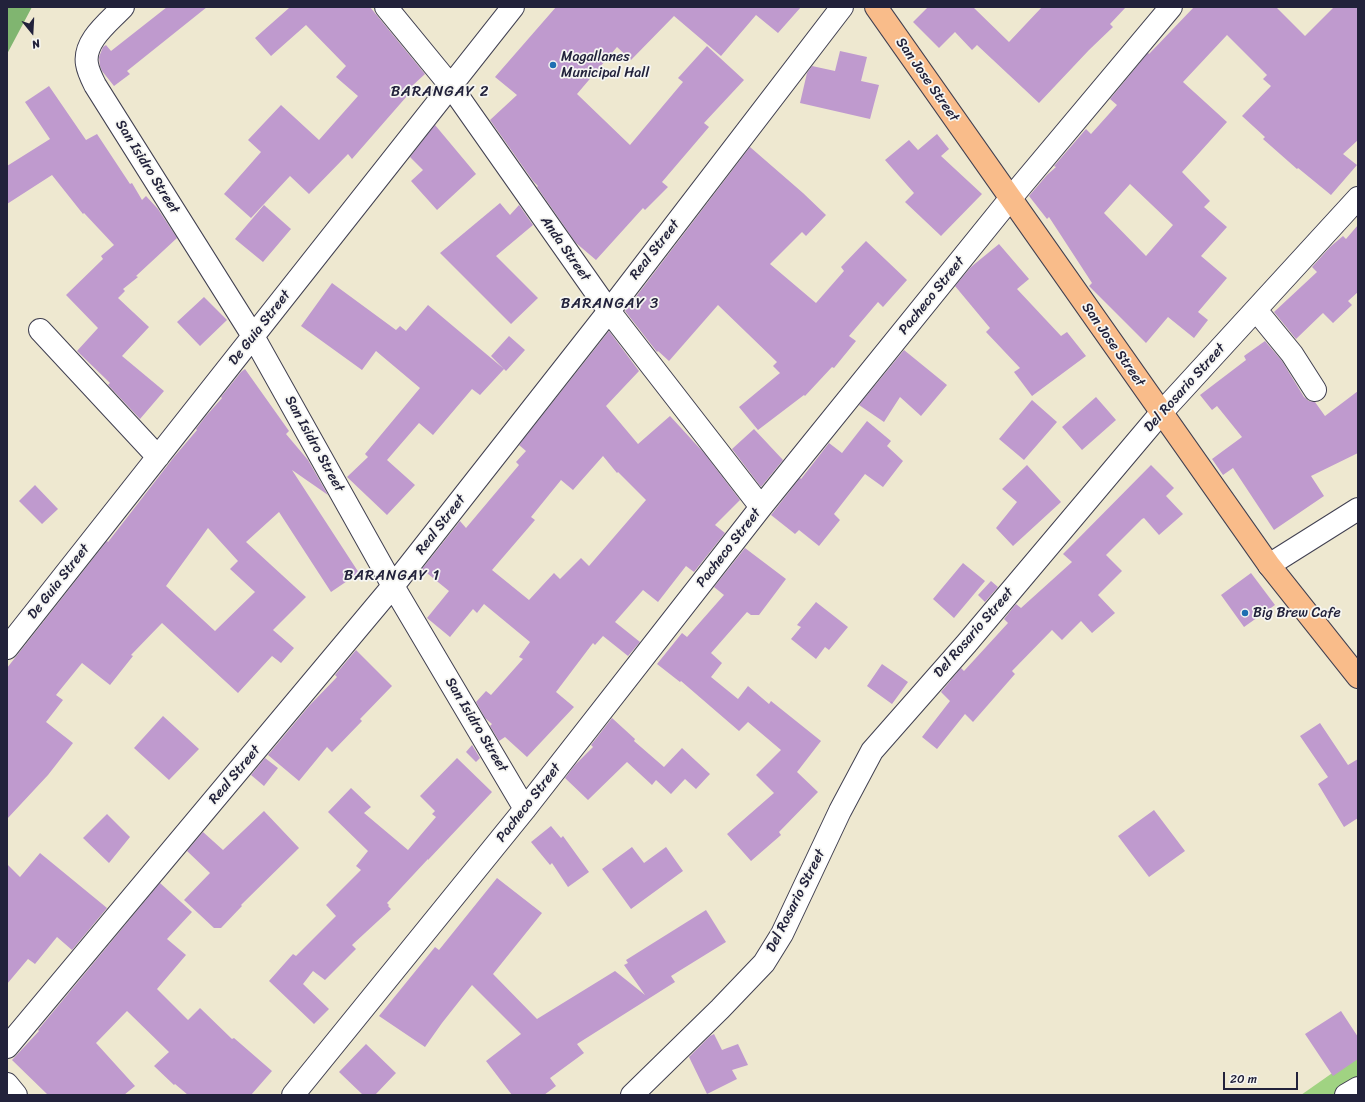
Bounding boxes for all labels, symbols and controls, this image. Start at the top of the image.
north arrow [12,12,52,52]
text: N [29,34,42,54]
street label: San Jose Street [892,35,962,125]
place label: Magallanes Municipal Hall [561,49,649,82]
marker: Magallanes Municipal Hall [548,60,558,70]
district label: BARANGAY 2 [391,83,489,101]
street label: San Isidro Street [111,117,183,217]
street label: Anda Street [536,213,594,285]
street label: Real Street [627,217,683,283]
street label: Pacheco Street [895,254,969,338]
street label: De Guia Street [225,287,295,369]
district label: BARANGAY 3 [561,295,659,313]
street label: San Jose Street [1078,300,1148,390]
street label: Del Rosario Street [1141,340,1229,436]
street label: San Isidro Street [281,393,347,495]
street label: Real Street [413,492,469,558]
street label: Pacheco Street [693,505,765,591]
street label: De Guia Street [24,541,94,623]
district label: BARANGAY 1 [344,567,440,585]
street label: Del Rosario Street [930,585,1018,681]
place label: Big Brew Cafe [1253,605,1341,621]
marker: Big Brew Cafe [1240,608,1250,618]
street label: San Isidro Street [441,675,511,775]
street label: Real Street [206,742,264,808]
street label: Pacheco Street [493,760,565,846]
street label: Del Rosario Street [763,847,829,955]
scale bar [1225,1064,1300,1090]
text: 20 m [1230,1068,1257,1090]

